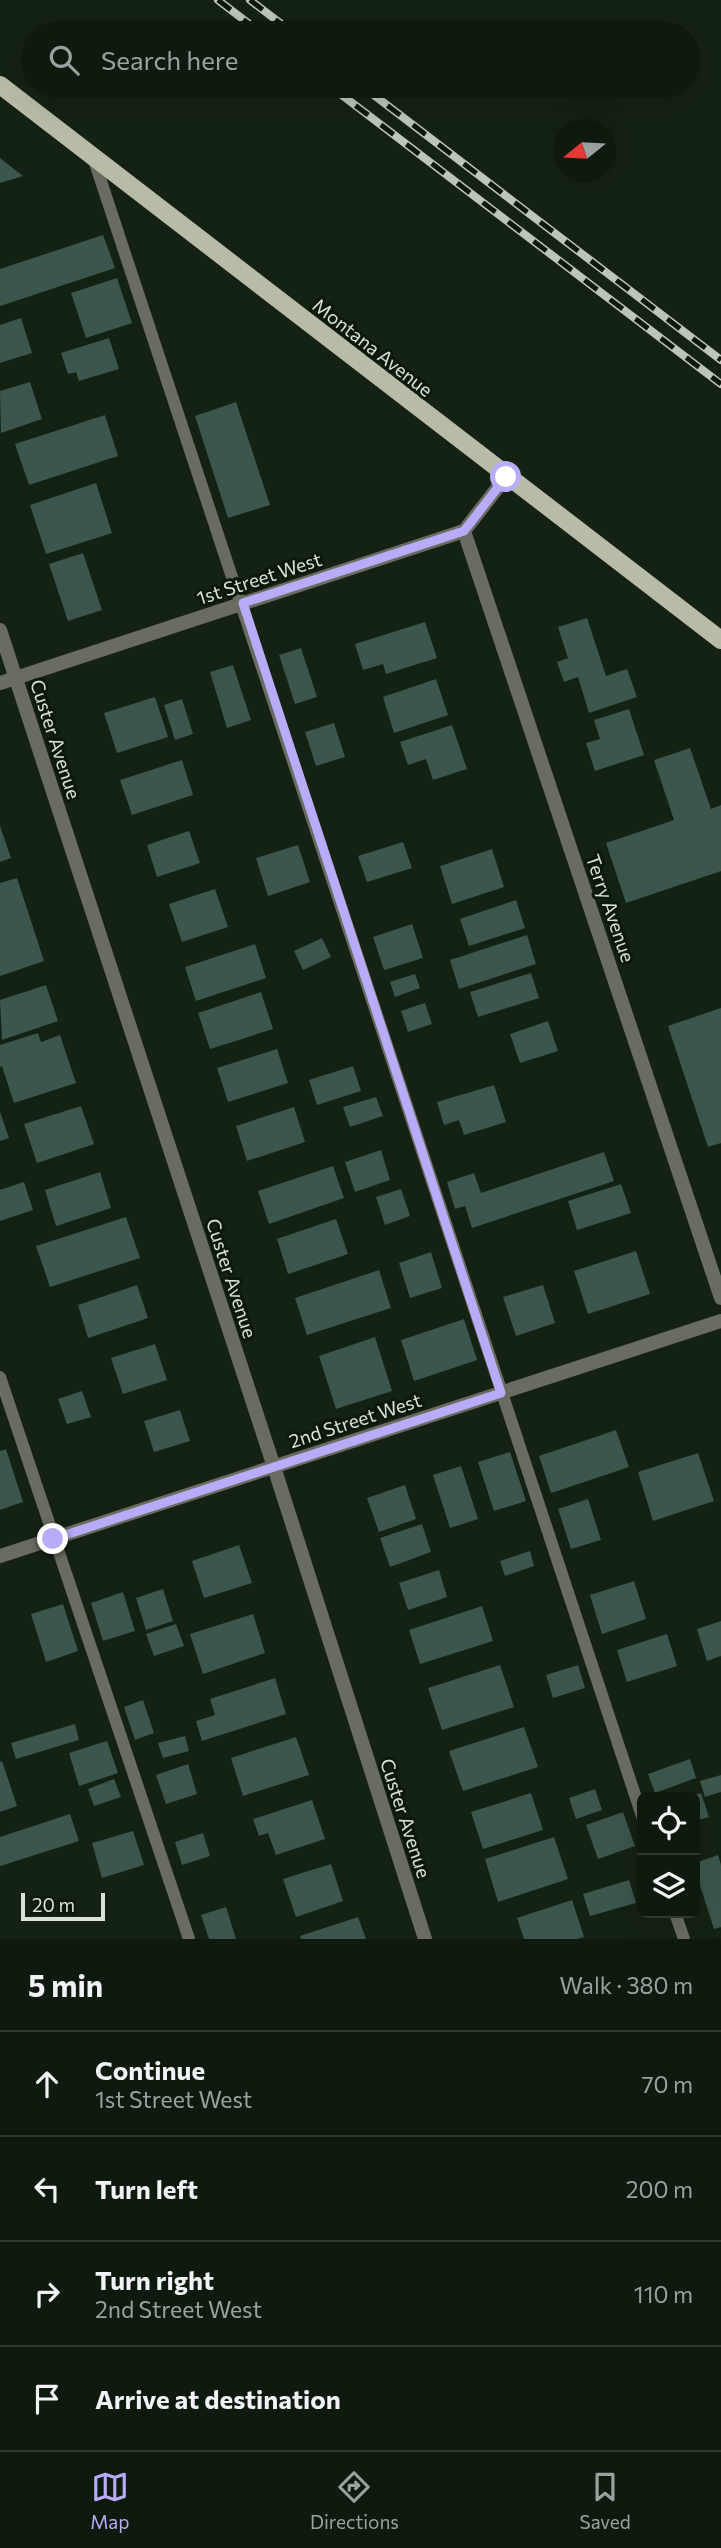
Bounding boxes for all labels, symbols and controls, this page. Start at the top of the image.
search box [21,21,700,98]
icon: search [45,41,83,79]
text: Search here [101,44,239,75]
north arrow [553,119,616,182]
street label: Montana Avenue [308,293,438,401]
route start [490,461,521,492]
street label: 1st Street West [194,547,325,609]
street label: Custer Avenue [26,676,86,802]
street label: Terry Avenue [582,851,640,965]
street label: Custer Avenue [202,1215,262,1341]
street label: 2nd Street West [286,1388,424,1452]
route end [37,1523,68,1554]
street label: Custer Avenue [376,1755,436,1881]
map controls [637,1792,700,1918]
button: locate [637,1792,700,1855]
button: layers [637,1855,700,1918]
scale bar [21,1890,105,1922]
text: 20 m [32,1893,75,1916]
text: 5 min [28,1966,103,2003]
text: Walk · 380 m [560,1971,693,1999]
text: Continue [95,2054,205,2085]
icon: ahead [28,2065,66,2103]
text: 70 m [641,2070,693,2098]
text: 1st Street West [95,2085,252,2113]
icon: left [28,2170,66,2208]
text: Turn left [95,2173,198,2204]
text: 200 m [626,2175,693,2203]
text: Turn right [95,2264,214,2295]
icon: right [28,2275,66,2313]
text: 110 m [634,2280,693,2308]
text: 2nd Street West [95,2295,262,2323]
icon: arrive [28,2380,66,2418]
text: Arrive at destination [95,2383,341,2414]
tab: Map [90,2468,129,2533]
tab: Directions [310,2468,399,2533]
tab: Saved [579,2468,631,2533]

